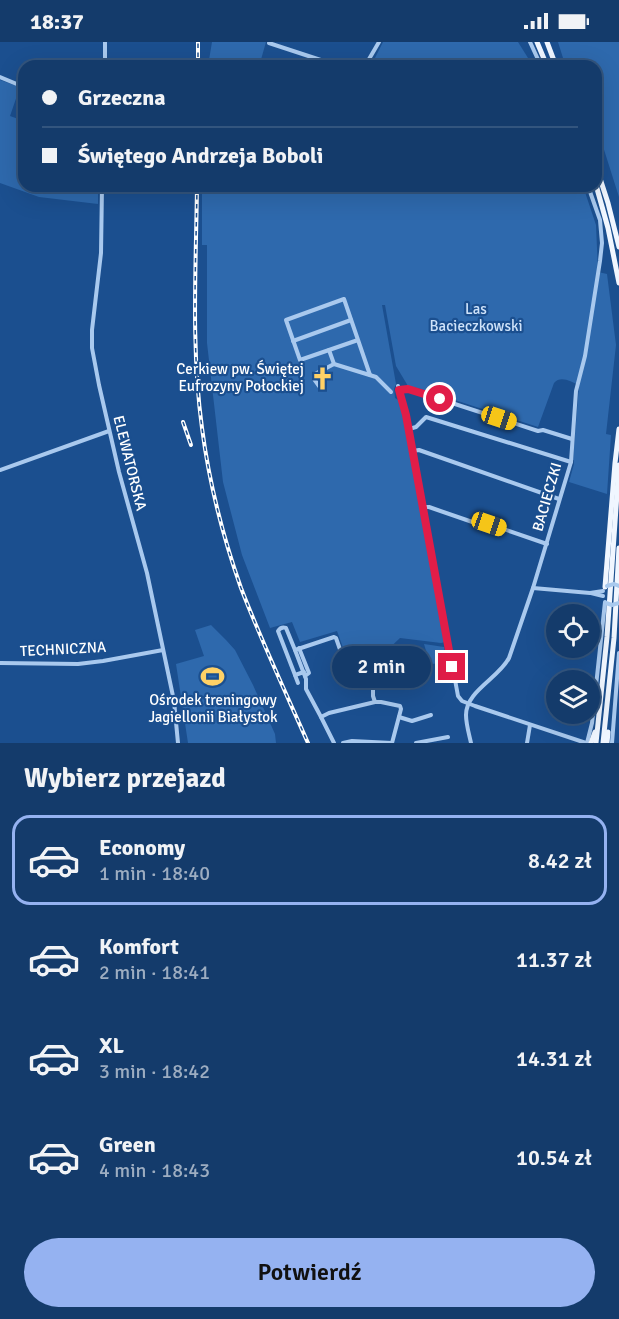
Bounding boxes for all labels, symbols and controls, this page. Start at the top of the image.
text: 18:37 [30,8,84,35]
text: Grzeczna [78,84,166,111]
text: Świętego Andrzeja Boboli [78,142,323,169]
park label: Las Bacieczkowski [430,300,522,335]
place label: Cerkiew pw. Świętej Eufrozyny Połockiej [176,359,304,395]
church icon: Cerkiew pw. Świętej Eufrozyny Połockiej [309,365,335,391]
route start [426,385,453,412]
car [479,404,519,432]
street label: ELEWATORSKA [109,413,151,513]
street label: BACIECZKI [529,461,565,533]
car [469,510,509,538]
map controls [546,604,600,724]
button: locate [546,604,600,658]
street label: TECHNICZNA [19,638,107,660]
callout: 2 min [332,646,431,688]
route end [438,653,465,680]
text: 2 min [358,654,405,679]
sports icon: Ośrodek treningowy Jagiellonii Białystok [200,663,226,689]
button: layers [546,670,600,724]
place label: Ośrodek treningowy Jagiellonii Białystok [148,691,278,726]
text: Wybierz przejazd [24,762,226,795]
icon: car [27,833,81,887]
text: Economy [99,834,185,861]
text: 8.42 zł [528,847,592,874]
text: 1 min · 18:40 [99,861,210,886]
icon: car [27,932,81,986]
text: Komfort [99,933,179,960]
text: 11.37 zł [516,946,592,973]
text: 2 min · 18:41 [99,960,210,985]
icon: car [27,1031,81,1085]
text: XL [99,1032,124,1059]
text: 14.31 zł [516,1045,592,1072]
text: 3 min · 18:42 [99,1059,210,1084]
icon: car [27,1130,81,1184]
text: Green [99,1131,156,1158]
text: 10.54 zł [516,1144,592,1171]
text: 4 min · 18:43 [99,1158,210,1183]
button: Potwierdź [24,1238,595,1307]

